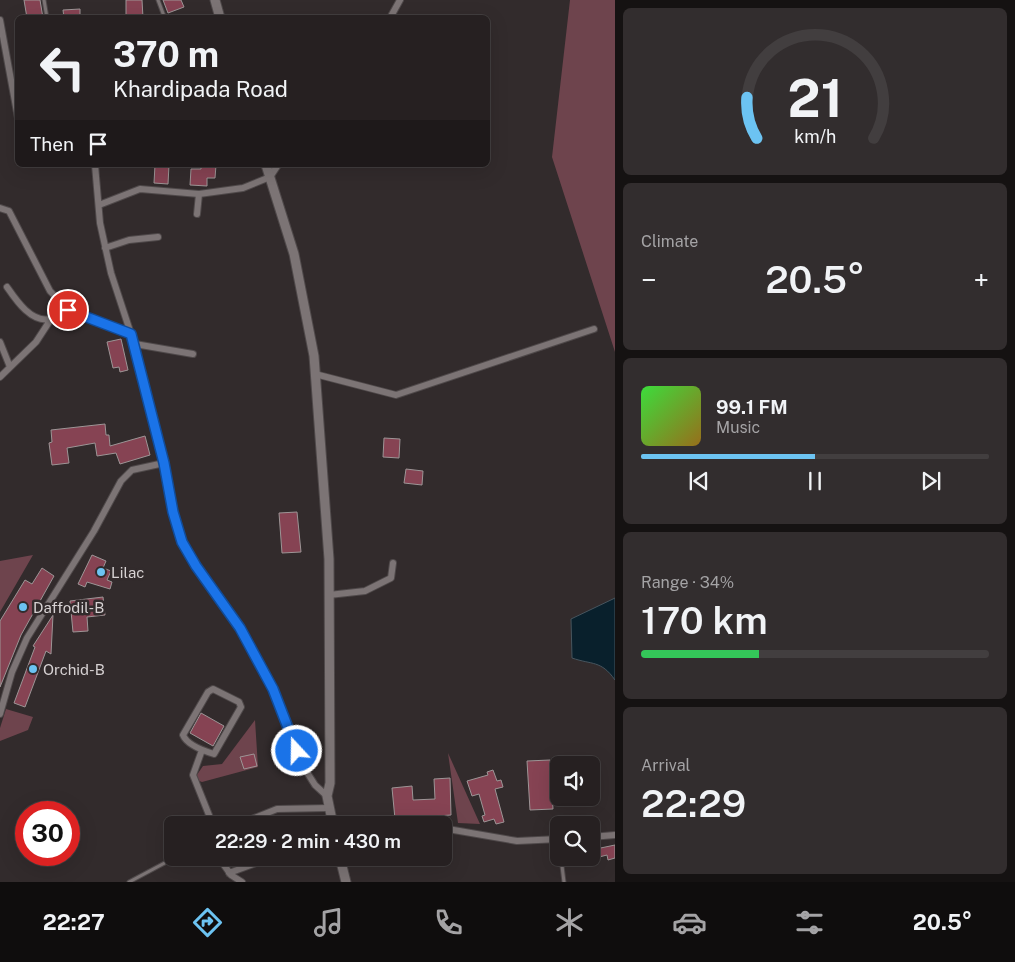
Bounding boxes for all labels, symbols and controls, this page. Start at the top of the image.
text: 370 m [113,34,219,75]
icon: left [30,35,95,100]
text: 21 [787,68,843,129]
text: Khardipada Road [113,76,288,102]
text: km/h [794,126,836,147]
icon: arrive [84,130,112,158]
text: Then [30,133,74,155]
text: Climate [641,232,698,251]
text: 20.5° [765,257,865,302]
text: − [641,263,657,296]
text: + [973,263,989,296]
pin [47,289,89,331]
icon: arrive [54,296,82,324]
text: 99.1 FM [716,396,788,418]
text: Music [716,418,760,437]
icon: previous [685,467,713,495]
icon: pause [801,467,829,495]
icon: next [917,467,945,495]
place label: Lilac [111,564,144,581]
marker: Lilac [95,566,107,578]
text: Range · 34% [641,573,734,592]
text: 170 km [641,598,768,643]
place label: Daffodil-B [33,599,104,616]
marker: Daffodil-B [17,601,29,613]
place label: Orchid-B [43,661,105,678]
marker: Orchid-B [27,663,39,675]
position arrow [270,724,322,776]
map controls [550,756,600,866]
button: sound [550,756,600,806]
text: Arrival [641,756,690,775]
text: 22:29 [641,781,746,826]
speed limit sign: 30 [15,801,80,866]
button: search [550,816,600,866]
text: 22:29 · 2 min · 430 m [215,830,401,852]
icon: directions [190,905,225,940]
icon: music [311,905,346,940]
icon: phone [431,905,466,940]
icon: climate [552,905,587,940]
icon: car [672,905,707,940]
icon: filters [792,905,827,940]
text: 22:27 [43,909,105,935]
text: 20.5° [913,909,972,935]

